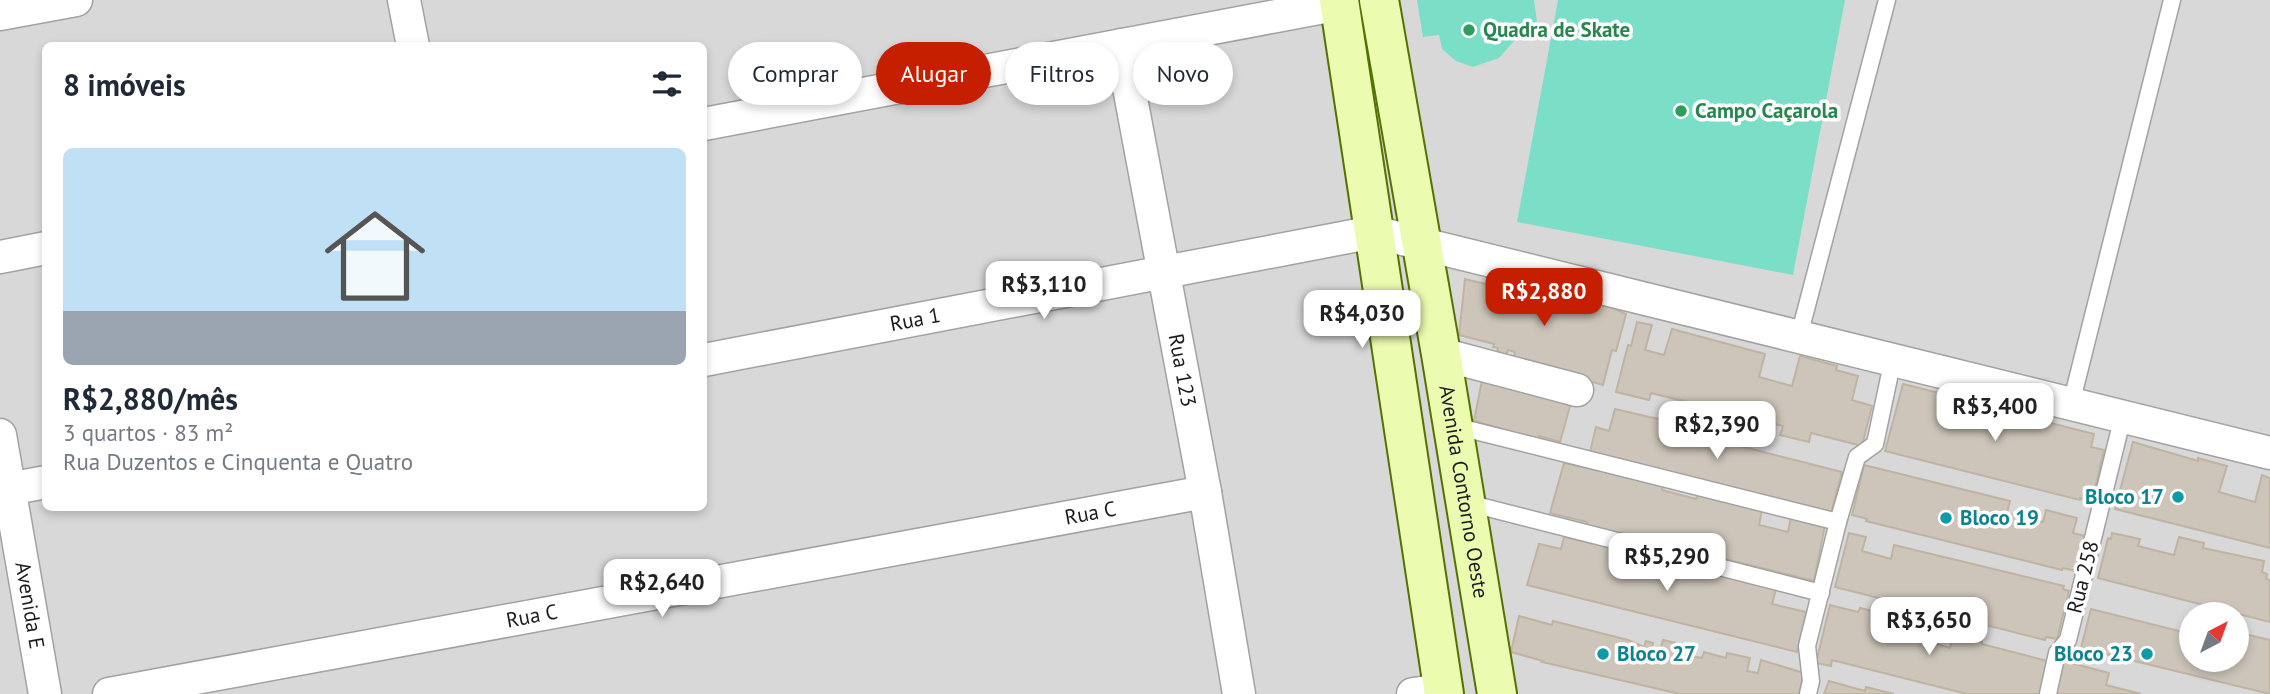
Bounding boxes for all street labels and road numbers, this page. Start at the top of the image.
street label: Rua 1 [887,301,943,337]
street label: Rua 123 [1163,331,1203,409]
street label: Avenida Contorno Oeste [1433,383,1495,600]
street label: Rua C [1063,495,1118,531]
street label: Rua 258 [2060,538,2105,616]
street label: Avenida E [9,560,51,651]
street label: Rua C [504,598,560,634]

